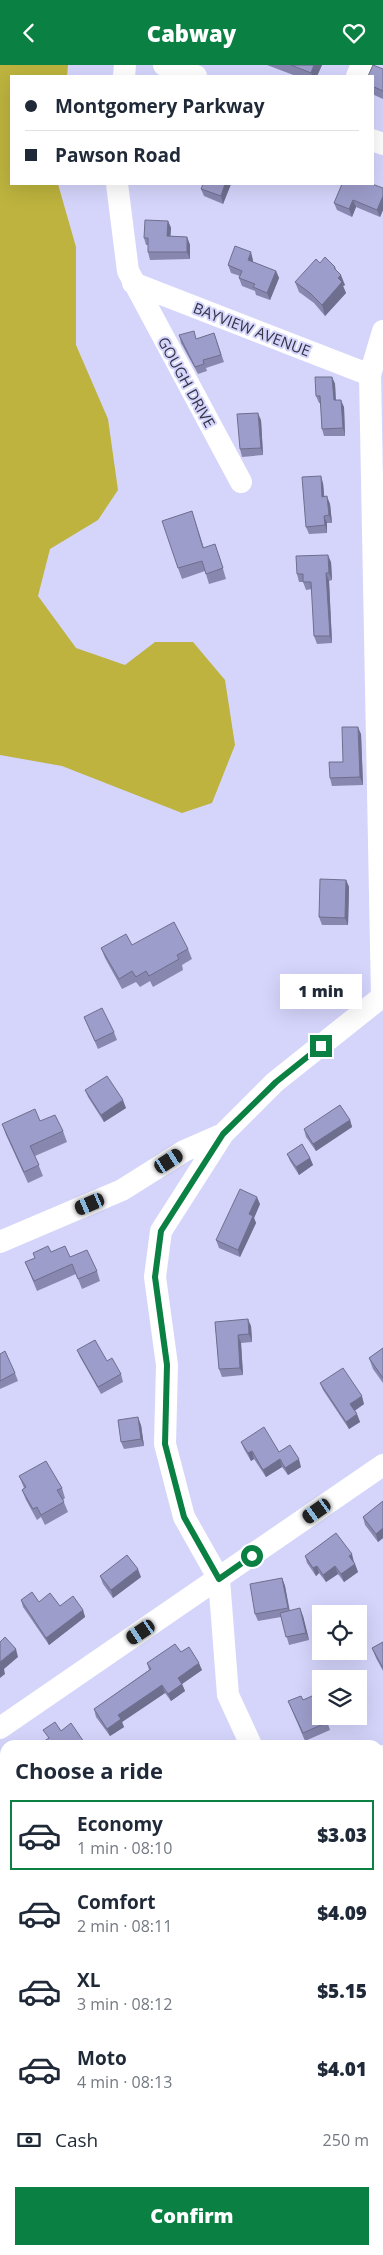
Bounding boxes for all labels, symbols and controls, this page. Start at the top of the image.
text: Cabway [147,18,236,48]
icon: back [15,19,43,47]
icon: heart [340,19,368,47]
text: Montgomery Parkway [55,93,265,119]
text: Pawson Road [55,142,181,168]
street label: BAYVIEW AVENUE [190,297,314,361]
street label: GOUGH DRIVE [154,333,220,431]
callout: 1 min [280,973,362,1009]
text: 1 min [298,980,344,1002]
route end [310,1035,332,1057]
car [152,1147,185,1175]
car [73,1191,106,1217]
car [300,1496,333,1526]
route start [241,1545,263,1567]
map controls [312,1605,367,1725]
button: locate [312,1605,367,1660]
car [124,1617,157,1647]
button: layers [312,1670,367,1725]
text: Choose a ride [15,1755,163,1785]
text: Economy [77,1811,163,1837]
icon: car [17,1813,62,1858]
text: $3.03 [317,1822,367,1848]
text: 1 min · 08:10 [77,1837,172,1859]
text: Comfort [77,1889,156,1915]
icon: car [17,1891,62,1936]
text: $4.09 [317,1900,367,1926]
text: 2 min · 08:11 [77,1915,172,1937]
text: XL [77,1967,100,1993]
icon: car [17,1969,62,2014]
text: $5.15 [317,1978,367,2004]
text: 3 min · 08:12 [77,1993,172,2015]
text: Moto [77,2045,127,2071]
icon: car [17,2047,62,2092]
text: $4.01 [317,2056,367,2082]
text: 4 min · 08:13 [77,2071,172,2093]
icon: cash [15,2126,43,2154]
text: Cash [55,2127,98,2153]
text: 250 m [323,2129,369,2151]
button: Confirm [15,2187,369,2245]

